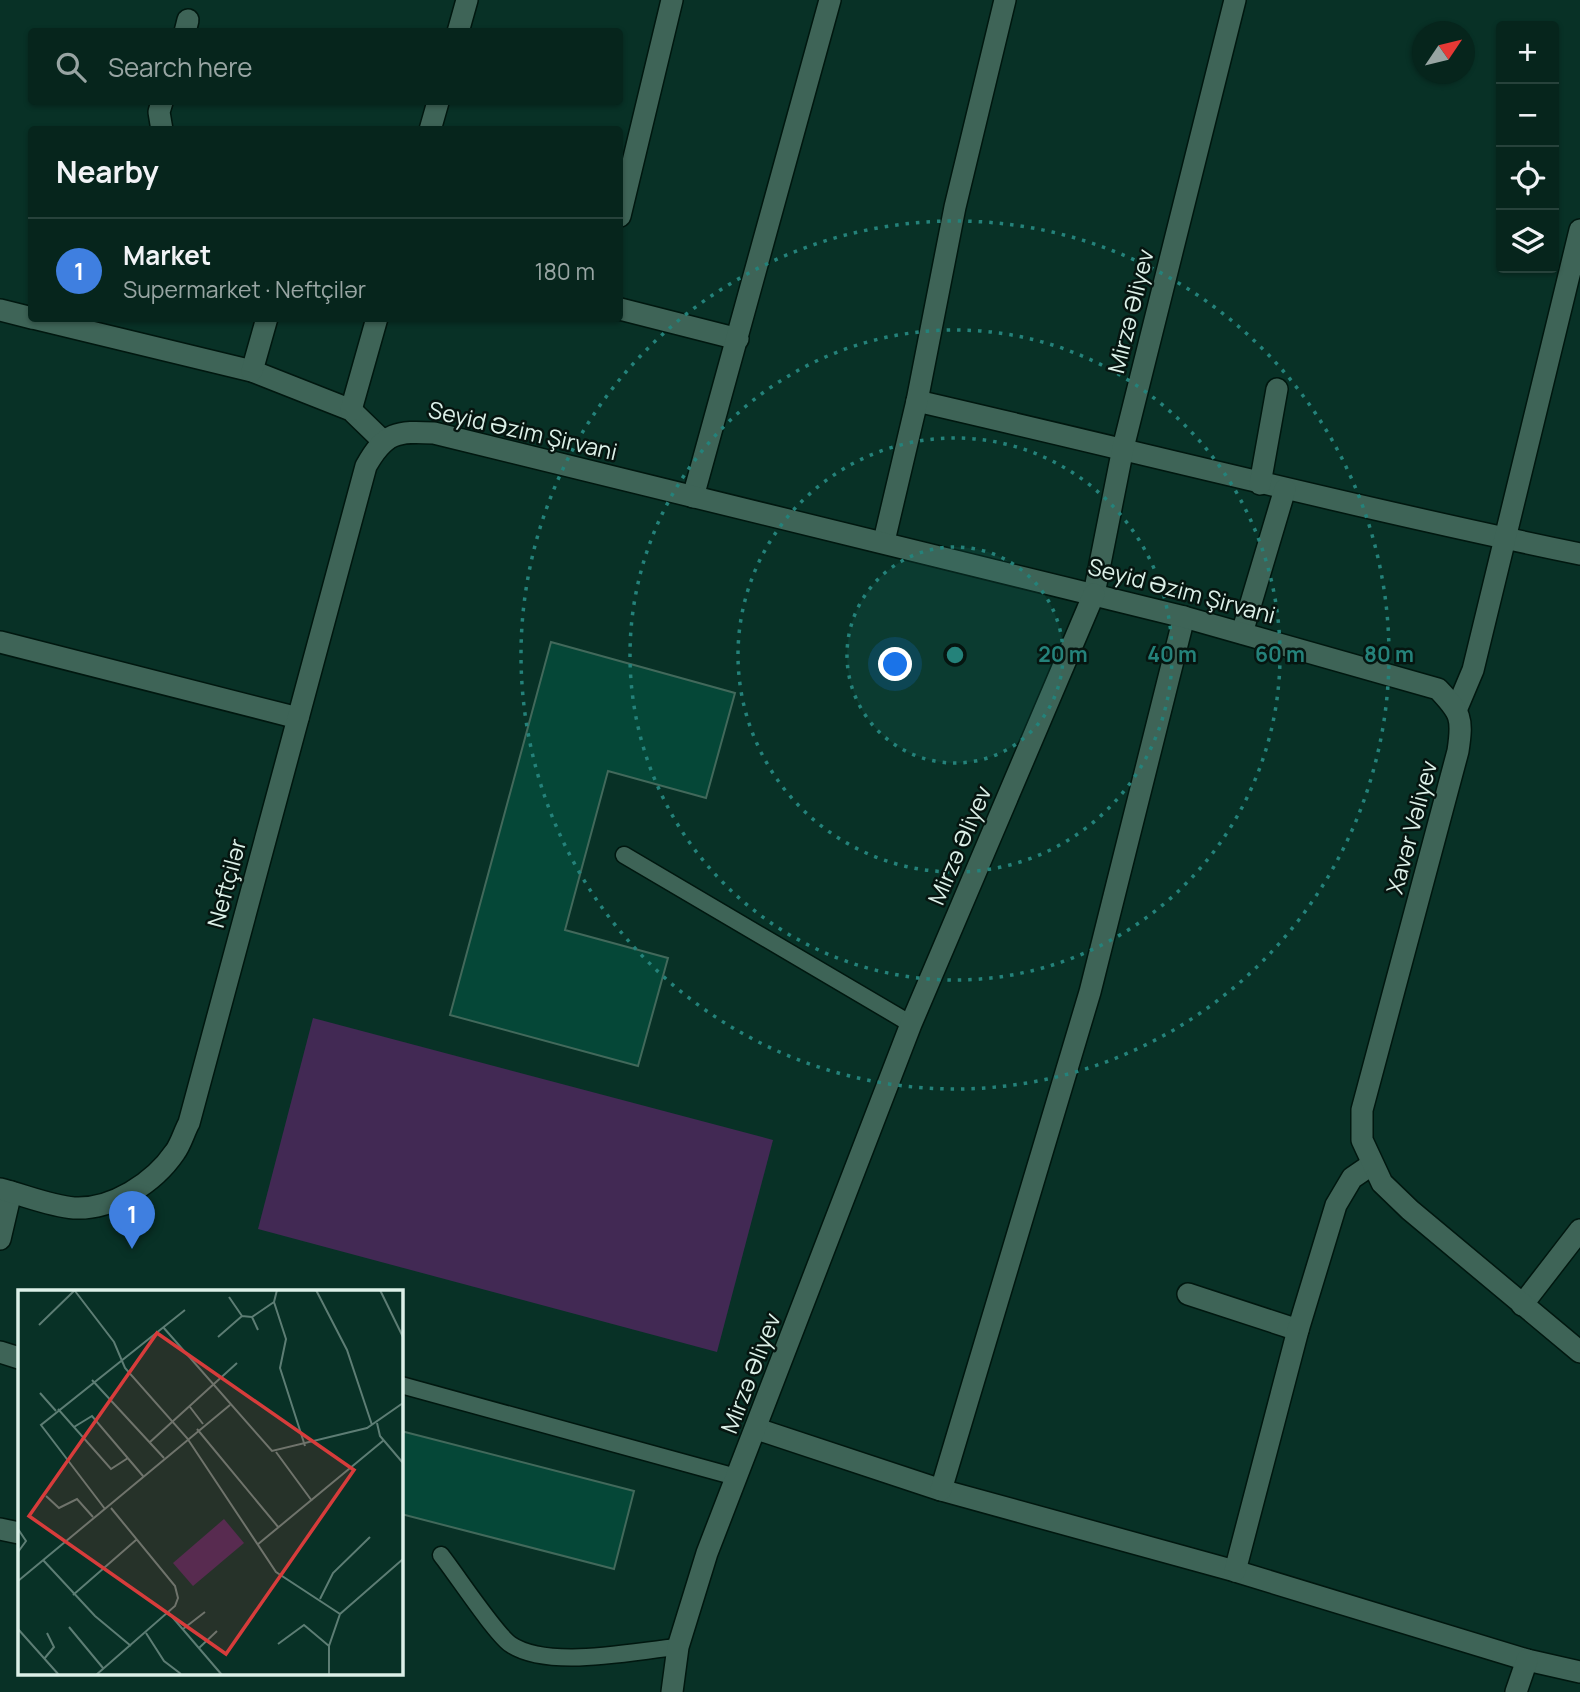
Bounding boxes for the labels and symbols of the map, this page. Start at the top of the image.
north arrow [1412,21,1475,84]
street label: Mirzə Əliyev [1099,245,1161,376]
street label: Seyid Əzim Şirvani [426,393,620,467]
street label: Seyid Əzim Şirvani [1085,550,1279,630]
text: 20 m [1038,640,1088,668]
text: 40 m [1147,640,1197,668]
text: 60 m [1255,640,1305,668]
text: 80 m [1364,640,1414,668]
centre of rings [943,643,967,667]
your location [878,647,912,681]
street label: Xavər Vəliyev [1378,756,1444,897]
street label: Mirzə Əliyev [920,780,999,910]
street label: Neftçilər [199,835,253,931]
pin: 1 [109,1191,155,1249]
inset map [18,1290,402,1674]
street label: Mirzə Əliyev [712,1308,788,1438]

